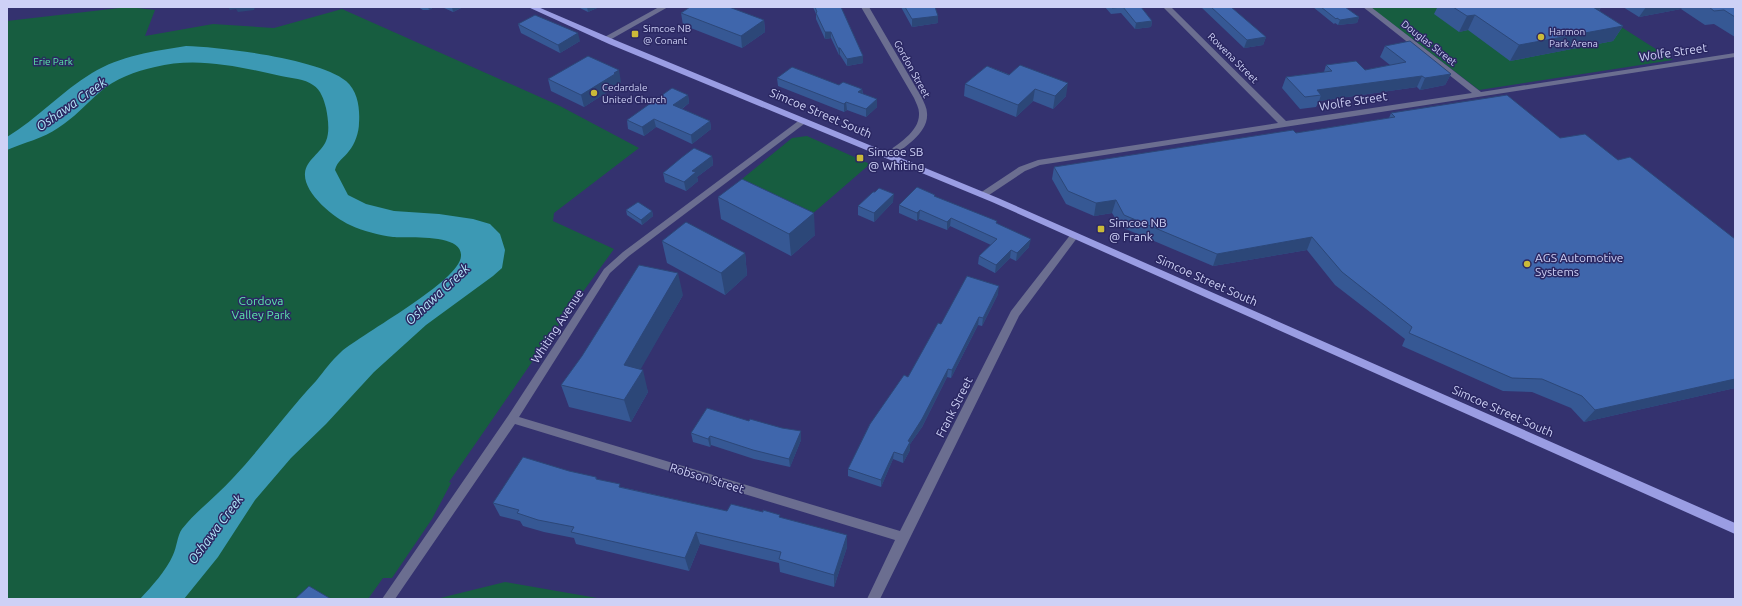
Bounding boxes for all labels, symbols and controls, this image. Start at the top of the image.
street label: Douglas Street [1399,18,1459,68]
place label: Simcoe NB @ Conant [643,23,691,46]
place label: Harmon Park Arena [1549,26,1598,49]
marker: Simcoe NB @ Conant [630,29,640,39]
street label: Rowena Street [1206,31,1260,85]
marker: Harmon Park Arena [1536,32,1546,42]
street label: Gordon Street [892,38,932,100]
street label: Wolfe Street [1638,41,1708,63]
park label: Erie Park [33,56,73,67]
water label: Oshawa Creek [33,74,109,133]
place label: Cedardale United Church [602,82,666,105]
street label: Simcoe Street South [768,86,874,140]
marker: Cedardale United Church [589,88,599,98]
street label: Wolfe Street [1318,89,1388,113]
place label: Simcoe SB @ Whiting [868,145,924,172]
marker: Simcoe SB @ Whiting [855,153,865,163]
place label: Simcoe NB @ Frank [1109,216,1167,243]
marker: Simcoe NB @ Frank [1096,224,1106,234]
place label: AGS Automotive Systems [1535,251,1623,278]
street label: Simcoe Street South [1154,252,1260,308]
marker: AGS Automotive Systems [1522,259,1532,269]
water label: Oshawa Creek [402,260,472,327]
street label: Whiting Avenue [528,287,586,365]
park label: Cordova Valley Park [232,294,290,321]
street label: Frank Street [933,374,975,439]
street label: Simcoe Street South [1450,383,1556,439]
street label: Robson Street [668,461,746,496]
water label: Oshawa Creek [185,492,246,566]

